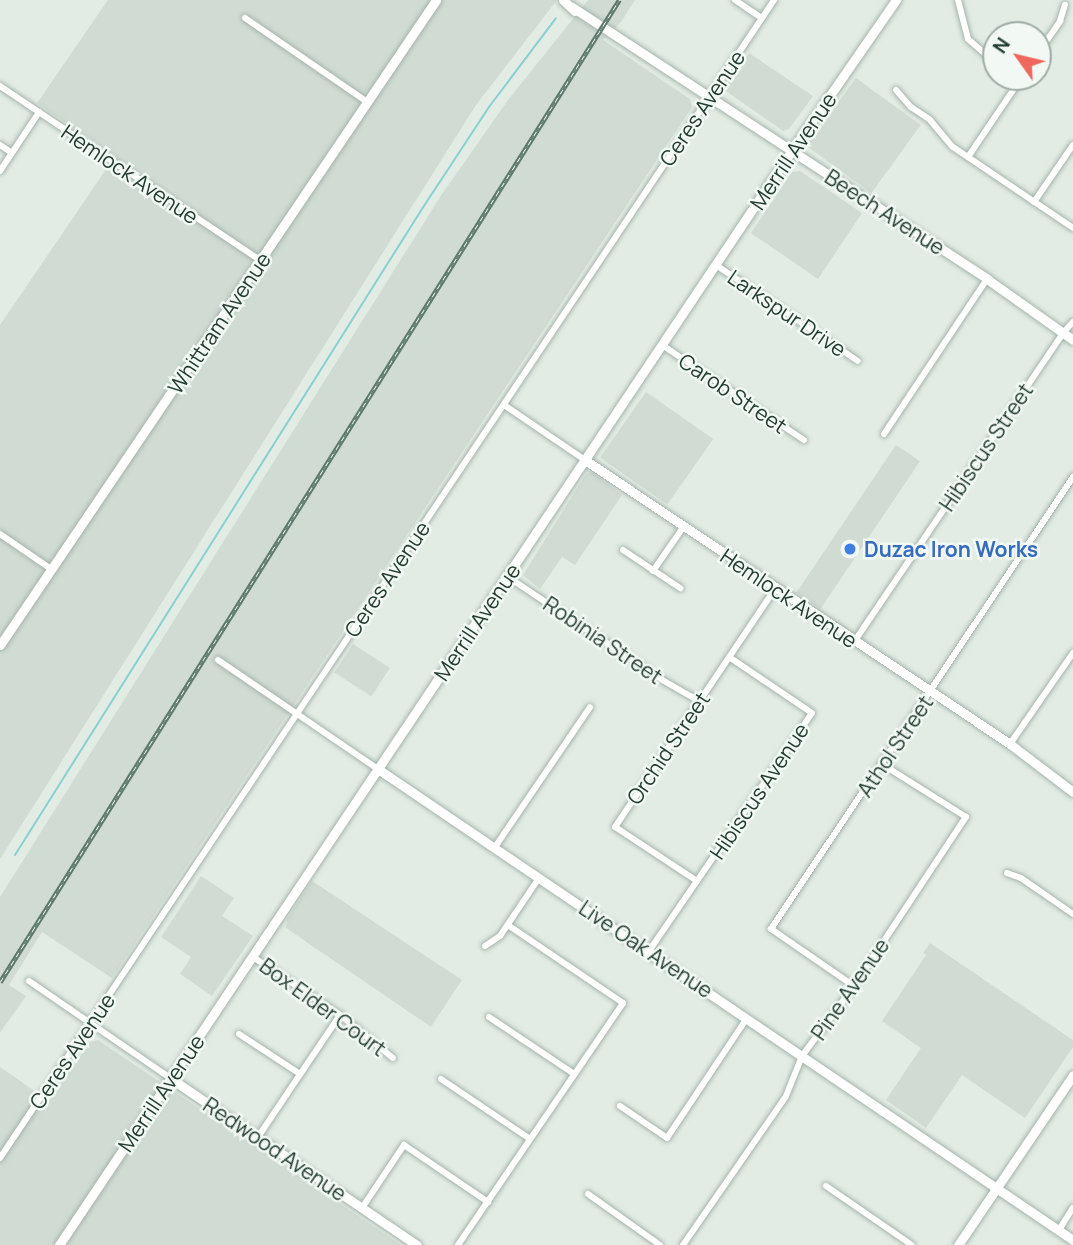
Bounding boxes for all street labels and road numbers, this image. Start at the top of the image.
street label: Ceres Avenue [654,45,750,171]
street label: Merrill Avenue [745,88,841,214]
street label: Hemlock Avenue [57,119,203,229]
street label: Beech Avenue [820,164,950,260]
street label: Whittram Avenue [162,247,276,399]
street label: Larkspur Drive [723,264,851,362]
street label: Carob Street [674,348,792,438]
street label: Hibiscus Street [934,378,1038,516]
street label: Ceres Avenue [339,516,435,642]
street label: Hemlock Avenue [716,543,862,653]
street label: Merrill Avenue [429,559,525,685]
street label: Robinia Street [539,591,667,689]
street label: Orchid Street [621,687,715,809]
street label: Athol Street [852,690,938,802]
street label: Hibiscus Avenue [704,718,814,864]
street label: Live Oak Avenue [574,895,718,1003]
street label: Pine Avenue [806,933,894,1045]
street label: Box Elder Court [255,953,391,1061]
street label: Ceres Avenue [24,988,120,1114]
street label: Merrill Avenue [113,1030,209,1156]
street label: Redwood Avenue [199,1092,351,1206]

